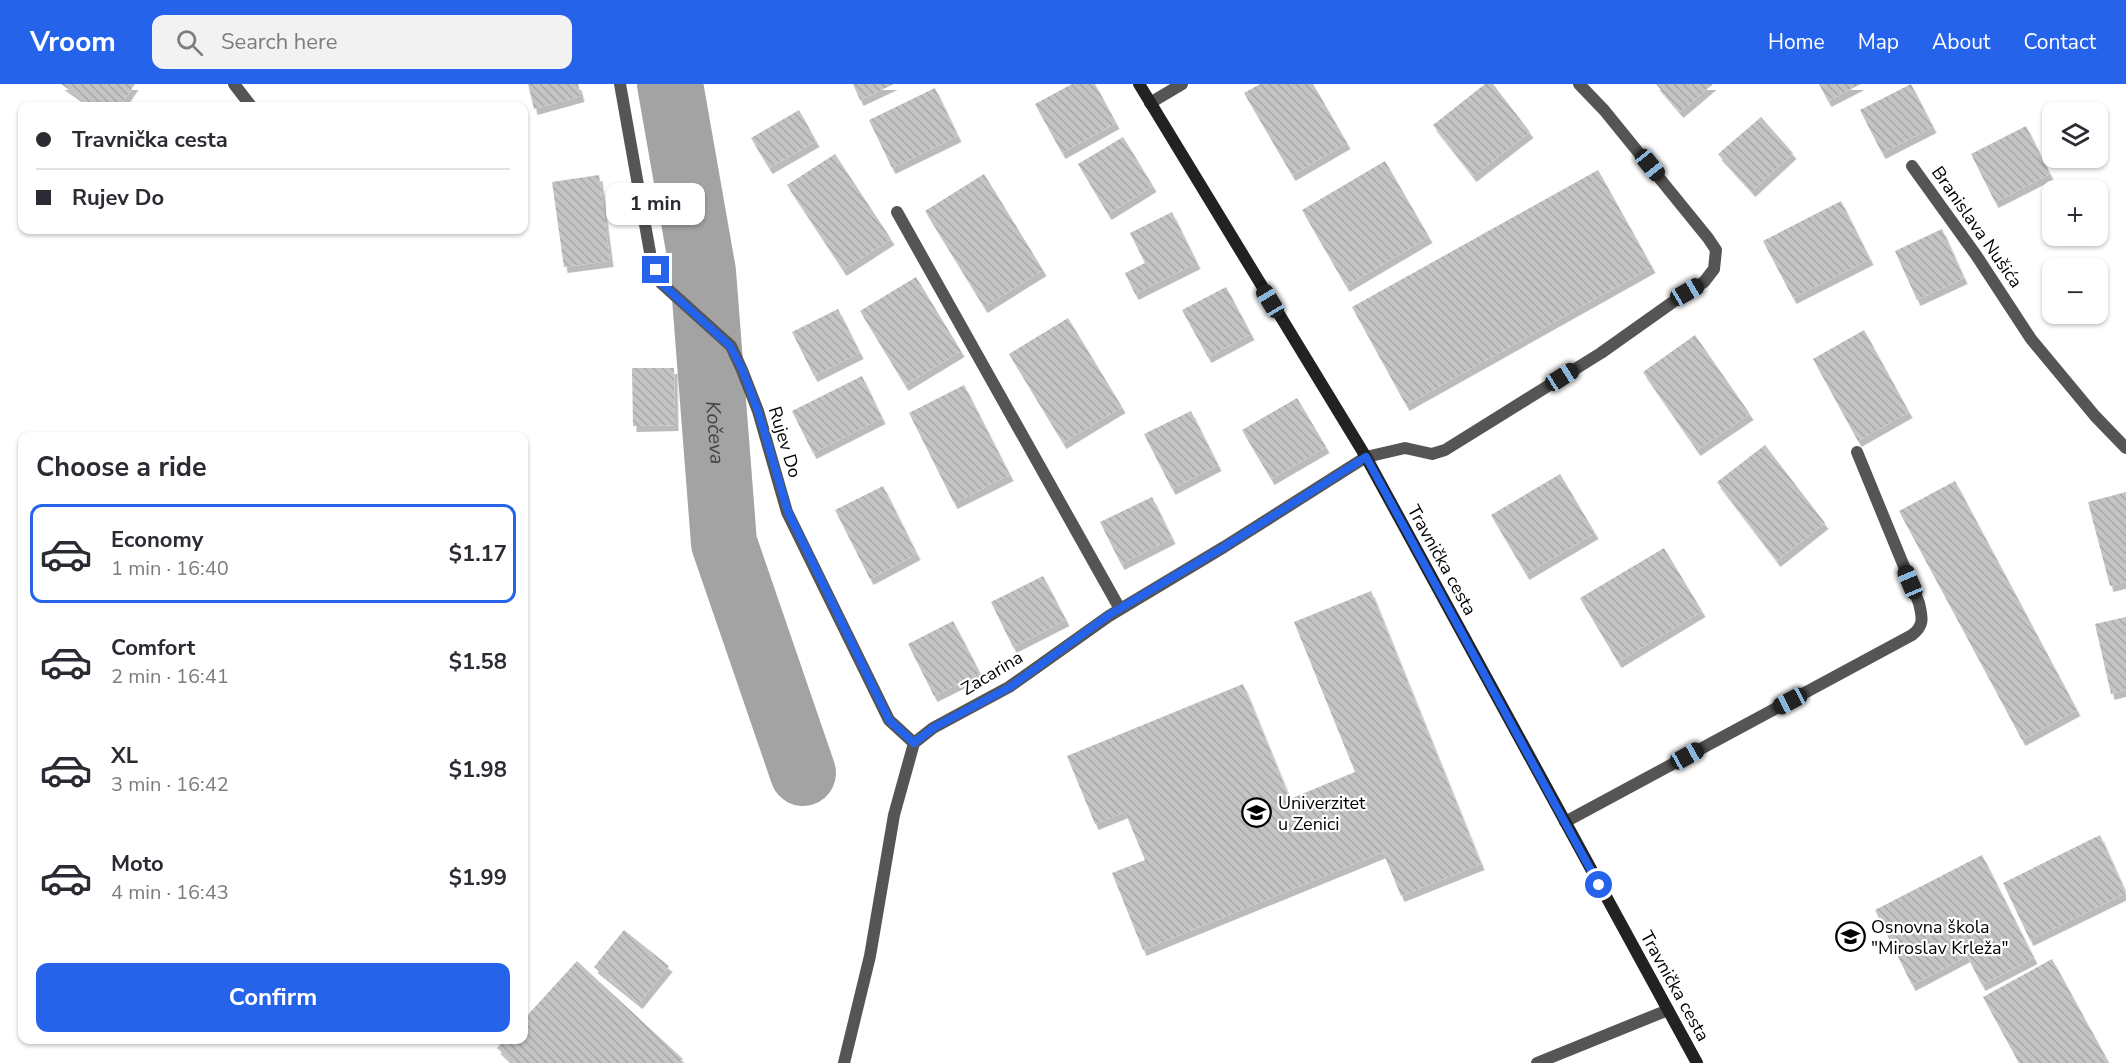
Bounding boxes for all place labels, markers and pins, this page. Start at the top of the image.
place label: Univerzitet u Zenici [1278,791,1366,836]
school or university icon: Univerzitet u Zenici [1241,797,1273,829]
place label: Osnovna škola "Miroslav Krleža" [1871,915,2009,960]
school or university icon: Osnovna škola "Miroslav Krleža" [1834,921,1866,953]

